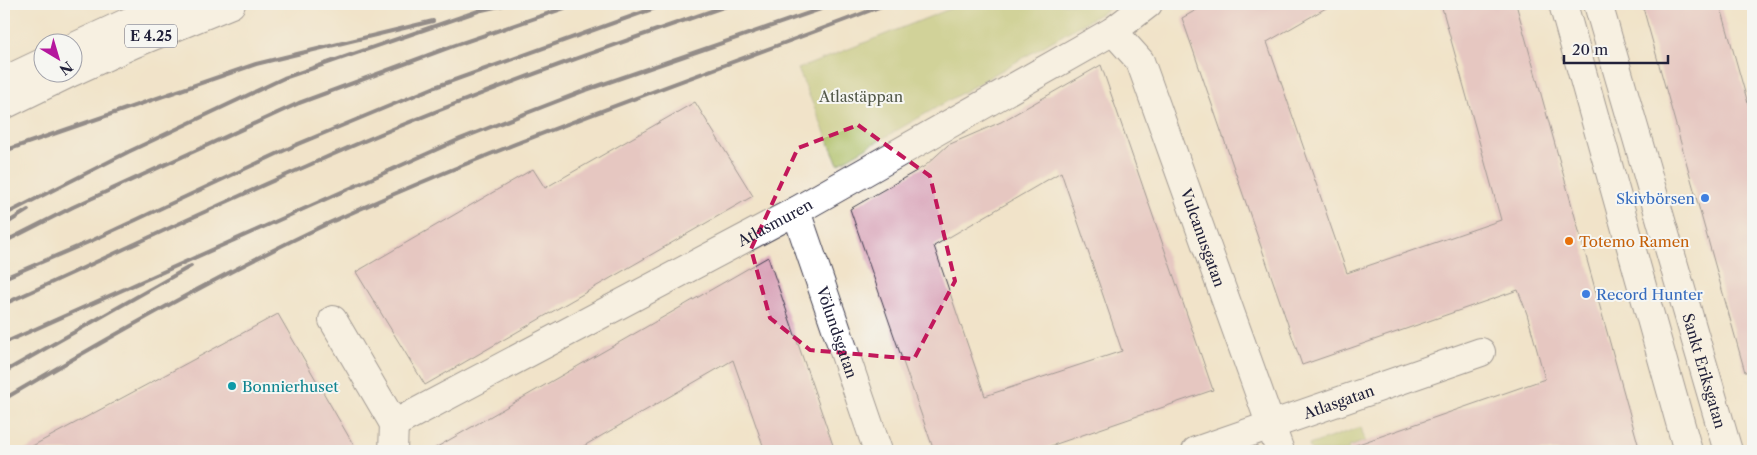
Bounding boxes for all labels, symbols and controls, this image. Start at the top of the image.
road number: E 4.25 [125,24,177,48]
north arrow [32,32,82,82]
scale bar [1564,32,1668,64]
text: 20 m [1572,40,1608,59]
text: N [56,57,76,79]
park label: Atlastäppan [818,87,904,106]
street label: Vulcanusgatan [1177,185,1230,290]
place label: Skivbörsen [1616,189,1696,208]
marker: Skivbörsen [1699,192,1711,204]
street label: Atlasmuren [733,194,816,250]
place label: Totemo Ramen [1579,232,1690,251]
marker: Totemo Ramen [1563,235,1575,247]
street label: Völundsgatan [813,283,862,381]
place label: Record Hunter [1596,285,1704,304]
marker: Record Hunter [1580,288,1592,300]
street label: Sankt Eriksgatan [1679,311,1731,431]
place label: Bonnierhuset [242,377,339,396]
marker: Bonnierhuset [226,380,238,392]
street label: Atlasgatan [1300,380,1377,423]

